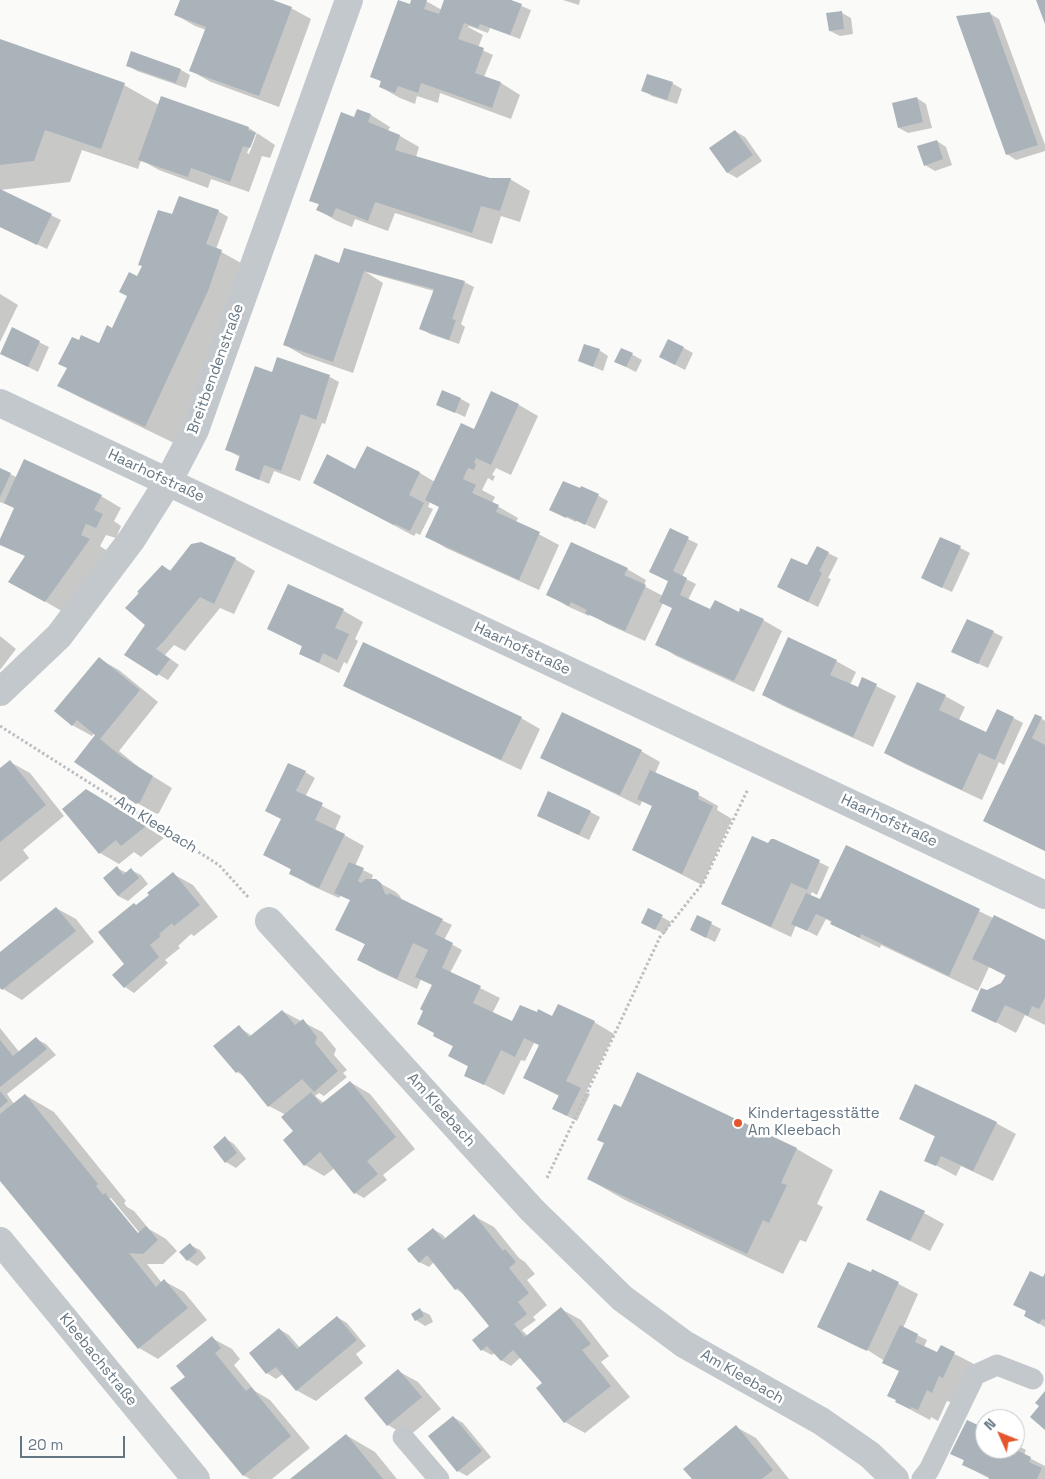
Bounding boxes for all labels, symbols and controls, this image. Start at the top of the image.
street label: Breitbendenstraße [184,301,248,437]
street label: Haarhofstraße [105,446,207,506]
street label: Haarhofstraße [471,619,573,679]
street label: Haarhofstraße [838,791,940,851]
street label: Am Kleebach [112,793,200,857]
street label: Am Kleebach [403,1069,479,1151]
place label: Kindertagesstätte Am Kleebach [748,1105,880,1140]
marker: Kindertagesstätte Am Kleebach [732,1117,744,1129]
street label: Kleebachstraße [55,1310,141,1410]
street label: Am Kleebach [697,1346,787,1408]
north arrow [975,1409,1025,1459]
text: N [980,1415,1000,1434]
scale bar [22,1426,128,1458]
text: 20 m [28,1435,63,1454]

